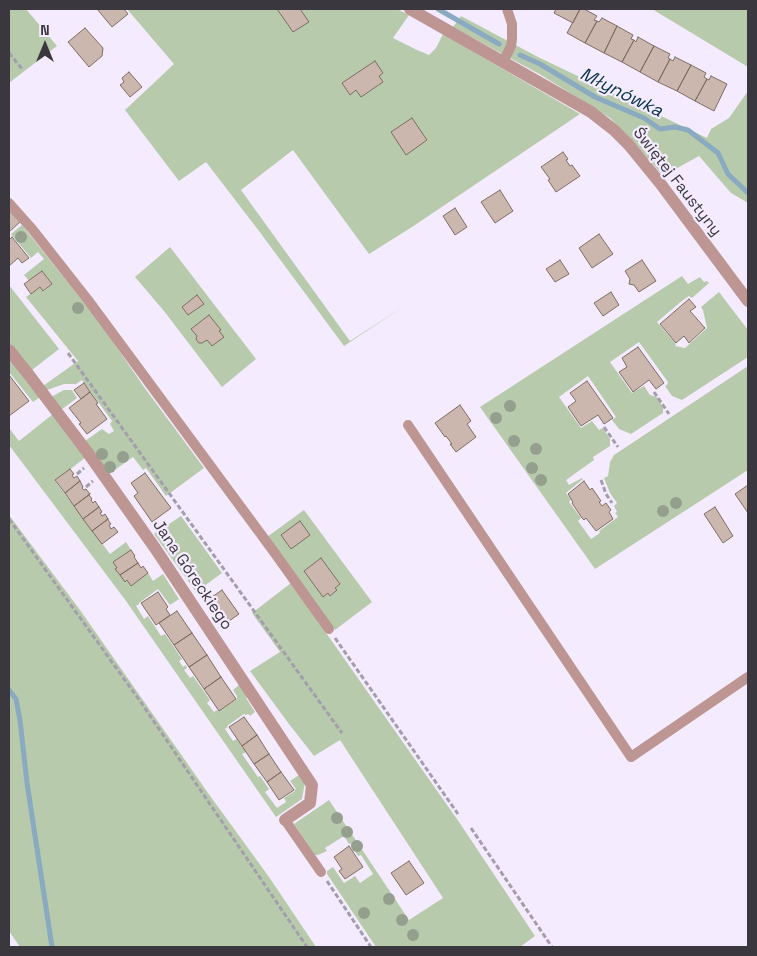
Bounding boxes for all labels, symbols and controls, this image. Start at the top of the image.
north arrow [20,20,70,70]
text: N [40,21,50,39]
water label: Młynówka [576,64,666,122]
street label: Świętej Faustyny [629,124,725,240]
street label: Jana Góreckiego [148,516,236,634]

